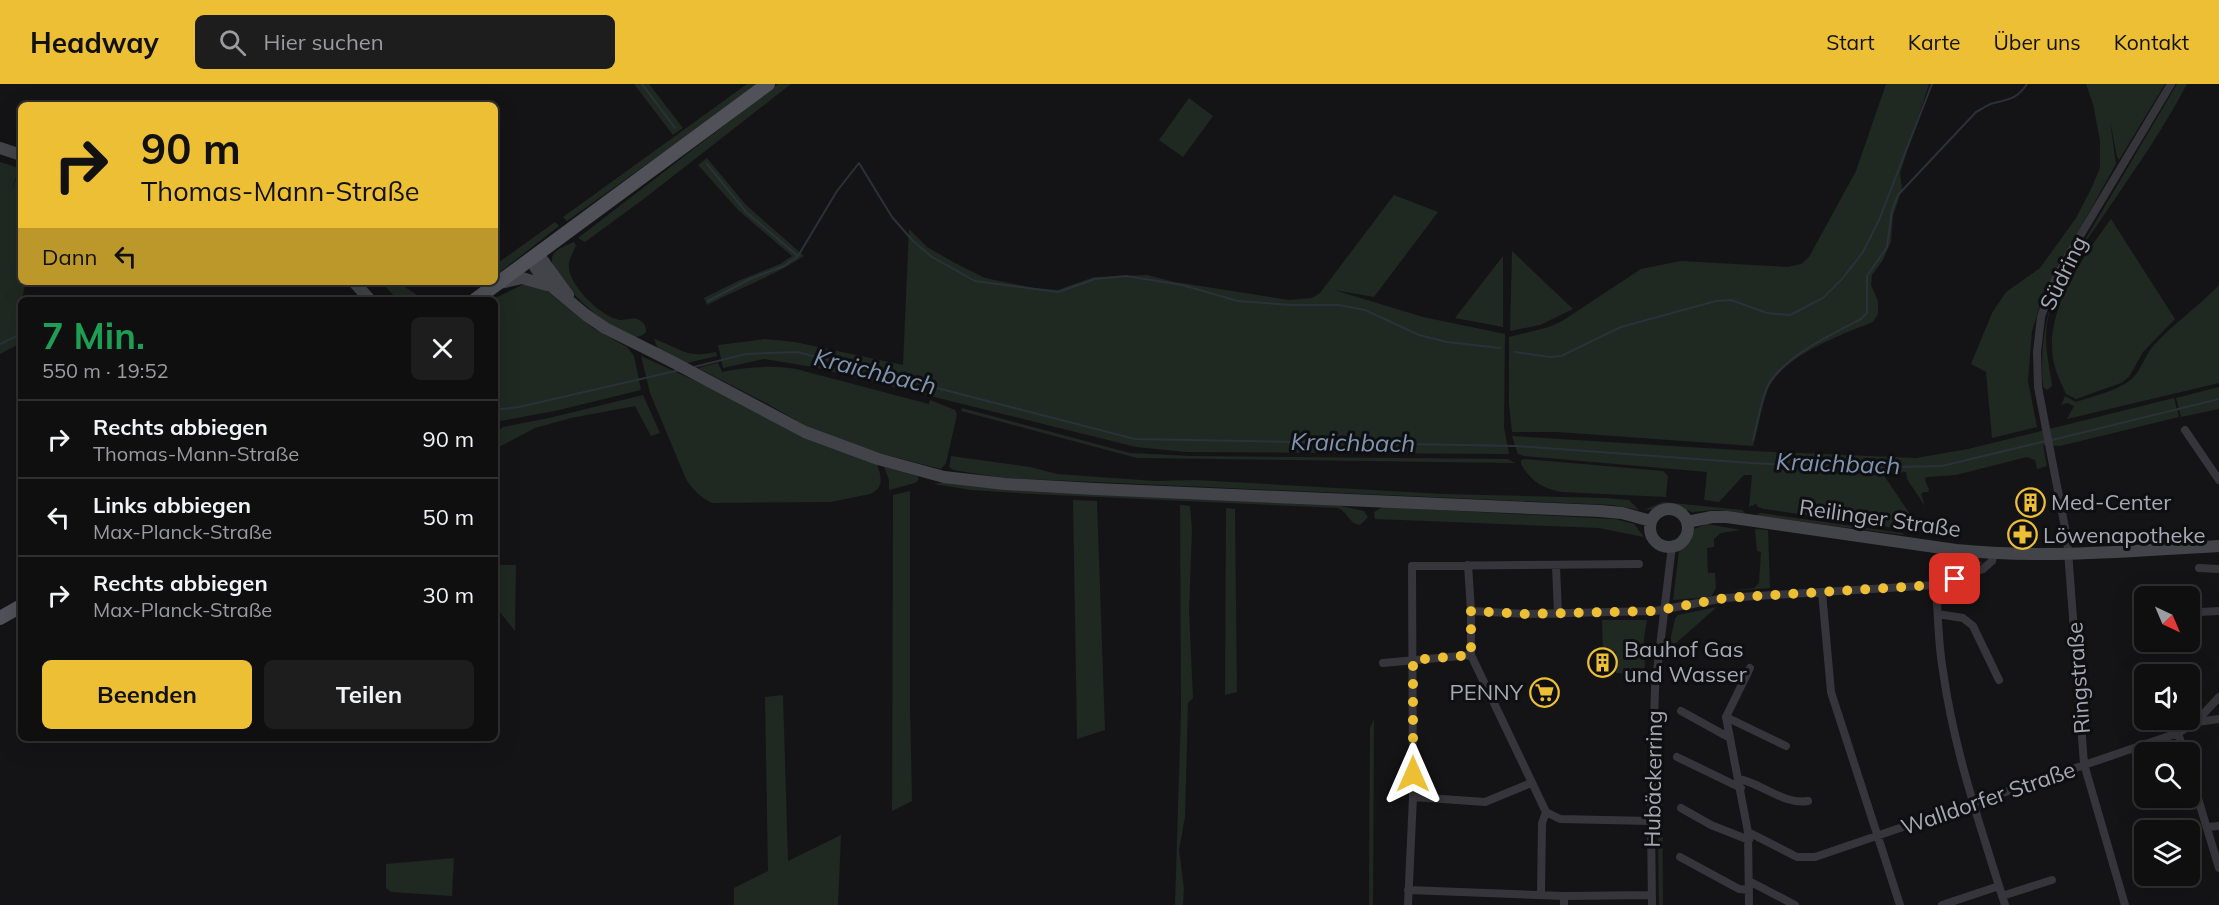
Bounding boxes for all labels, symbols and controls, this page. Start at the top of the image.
search box [195,15,615,69]
text: Headway [30,25,159,60]
icon: search [216,26,249,59]
text: Hier suchen [264,28,384,56]
text: Start [1826,29,1875,55]
text: Karte [1908,29,1960,55]
text: Über uns [1993,29,2081,55]
text: Kontakt [2114,29,2189,55]
text: 90 m [141,122,241,175]
icon: right [42,126,120,204]
text: Thomas-Mann-Straße [141,174,419,208]
street label: Südring [2033,231,2093,315]
icon: left [109,240,142,273]
text: Dann [42,243,97,271]
text: 7 Min. [42,313,145,358]
button: close [411,317,474,380]
water label: Kraichbach [811,341,939,401]
text: 550 m · 19:52 [42,358,168,383]
text: Rechts abbiegen [93,413,268,441]
icon: right [42,423,75,456]
text: 90 m [423,425,474,453]
water label: Kraichbach [1290,426,1416,458]
text: Thomas-Mann-Straße [93,441,299,466]
water label: Kraichbach [1775,446,1901,480]
building icon: Med-Center [2014,486,2046,518]
place label: Med-Center [2051,488,2171,516]
text: Links abbiegen [93,491,251,519]
street label: Reilinger Straße [1797,493,1963,543]
icon: left [42,501,75,534]
text: 50 m [423,503,474,531]
text: Max-Planck-Straße [93,519,272,544]
pharmacy icon: Löwenapotheke [2006,519,2038,551]
place label: Löwenapotheke [2043,521,2206,549]
pin [1929,553,1980,604]
icon: arrive [1938,562,1971,595]
text: Rechts abbiegen [93,569,268,597]
icon: right [42,579,75,612]
text: 30 m [423,581,474,609]
north arrow [2134,586,2200,652]
map controls [2134,586,2200,886]
text: Max-Planck-Straße [93,597,272,622]
street label: Ringstraße [2060,621,2096,735]
place label: Bauhof Gas und Wasser [1624,635,1747,688]
building icon: Bauhof Gas und Wasser [1587,646,1619,678]
button: Beenden [42,660,252,729]
button: Teilen [264,660,474,729]
button: sound [2134,664,2200,730]
supermarket icon: PENNY [1528,676,1560,708]
place label: PENNY [1450,678,1524,706]
street label: Hubäckerring [1638,710,1668,848]
position arrow [1381,742,1445,806]
button: search [2134,742,2200,808]
street label: Walldorfer Straße [1897,755,2079,841]
button: layers [2134,820,2200,886]

